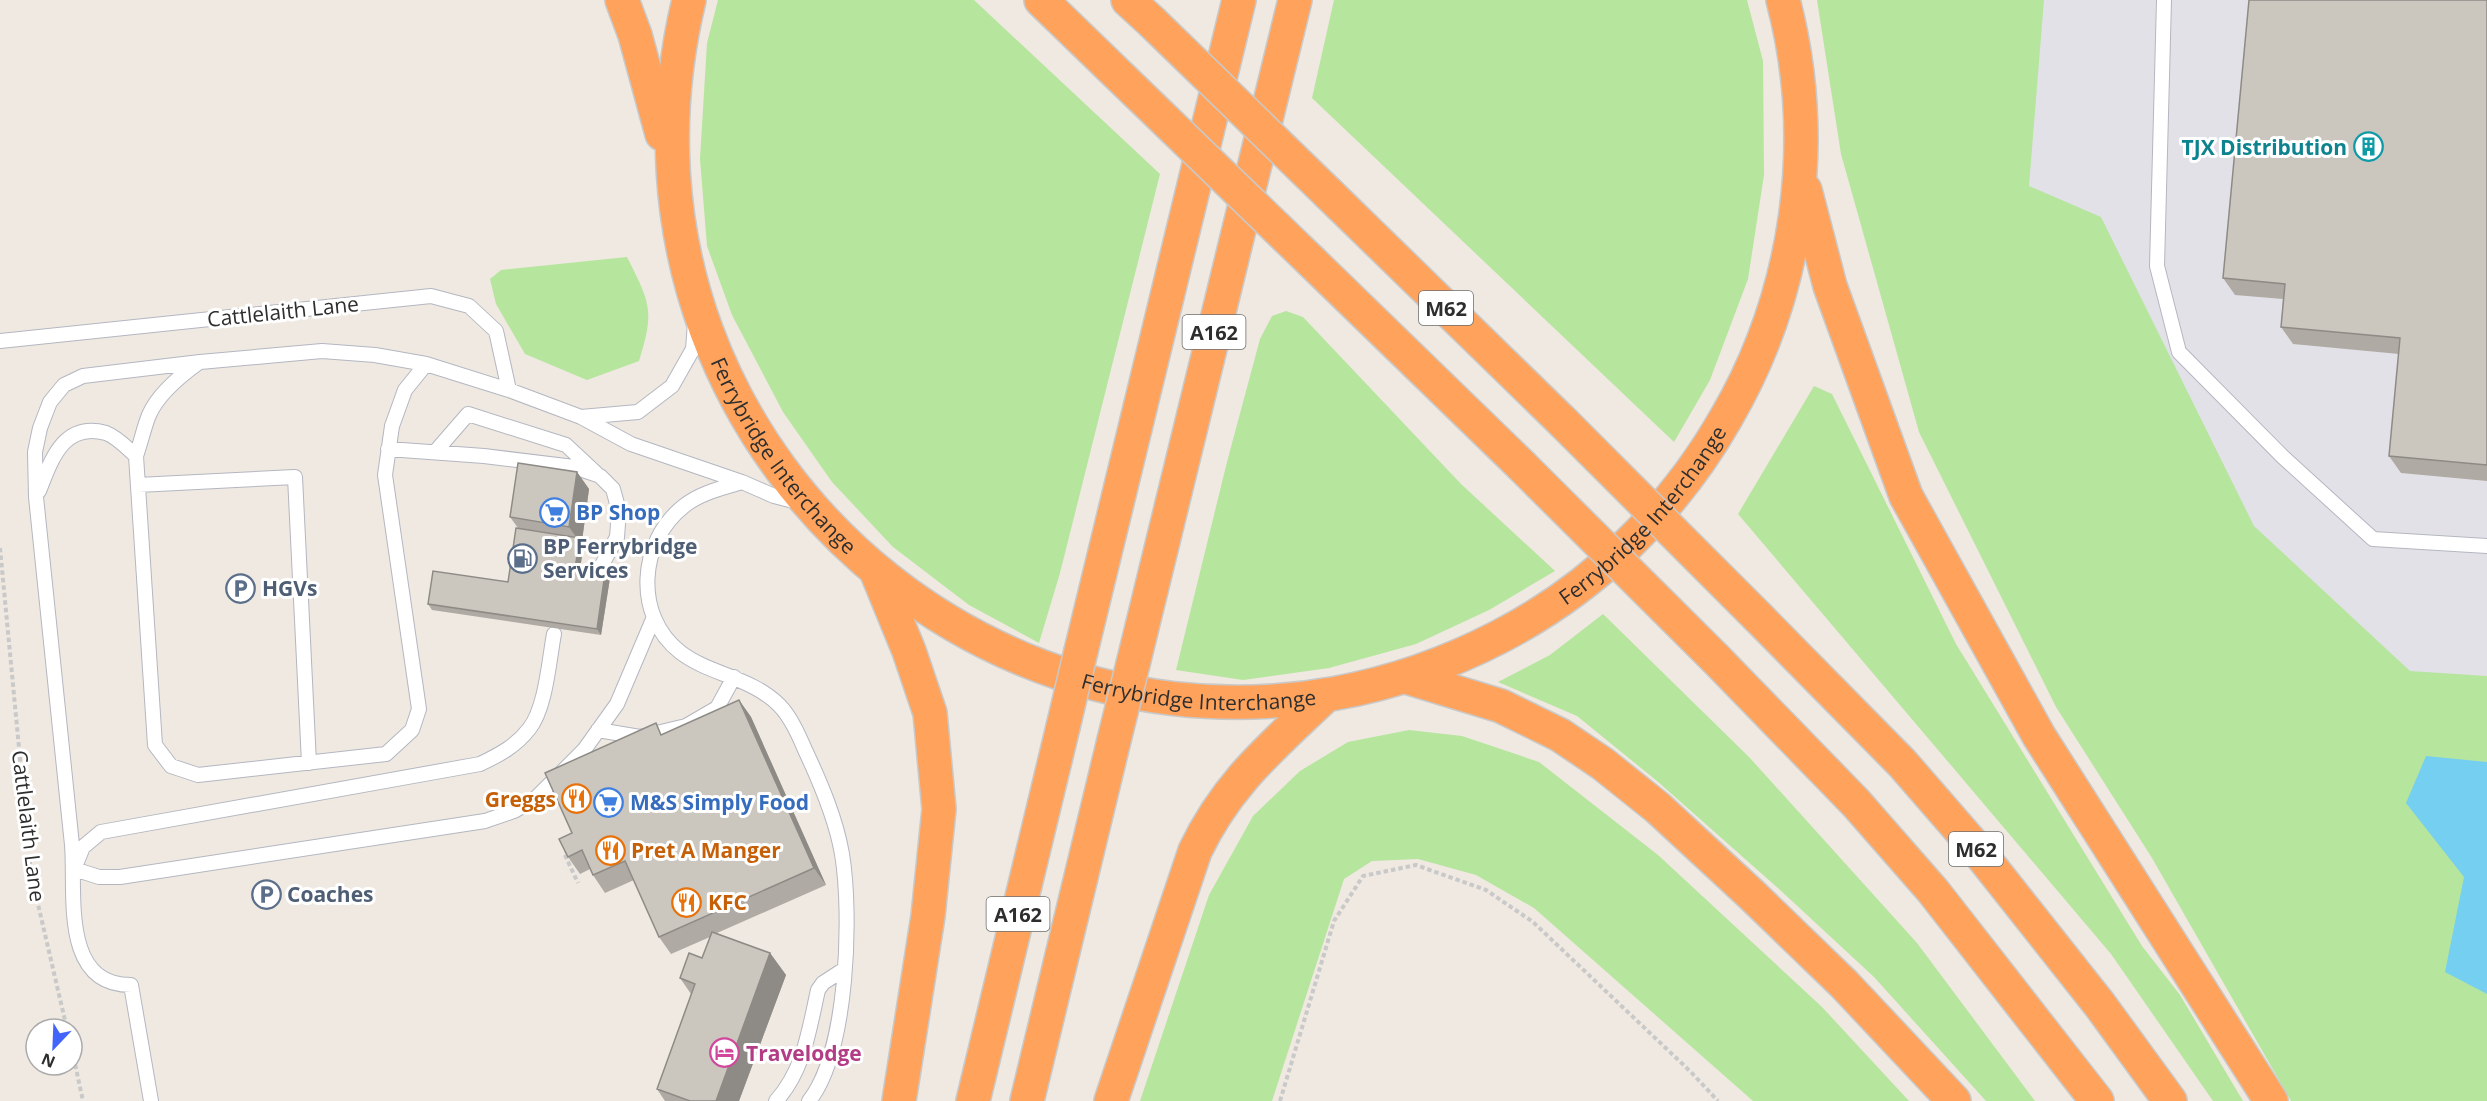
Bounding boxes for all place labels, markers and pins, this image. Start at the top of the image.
building icon: TJX Distribution [2352,131,2384,163]
place label: TJX Distribution [2182,133,2347,161]
supermarket icon: BP Shop [539,496,571,528]
place label: BP Shop [576,498,660,526]
place label: BP Ferrybridge Services [543,532,698,584]
fuel station icon: BP Ferrybridge Services [506,542,538,574]
parking icon: HGVs [225,572,257,604]
place label: HGVs [262,574,317,602]
restaurant icon: Greggs [561,783,593,815]
place label: Greggs [485,785,556,813]
supermarket icon: M&S Simply Food [593,786,625,818]
place label: M&S Simply Food [630,788,809,816]
restaurant icon: Pret A Manger [594,834,626,866]
place label: Pret A Manger [631,836,781,864]
parking icon: Coaches [250,878,282,910]
place label: Coaches [287,880,374,908]
restaurant icon: KFC [671,886,703,918]
place label: KFC [708,888,747,916]
hotel icon: Travelodge [709,1037,741,1069]
place label: Travelodge [746,1039,862,1067]

